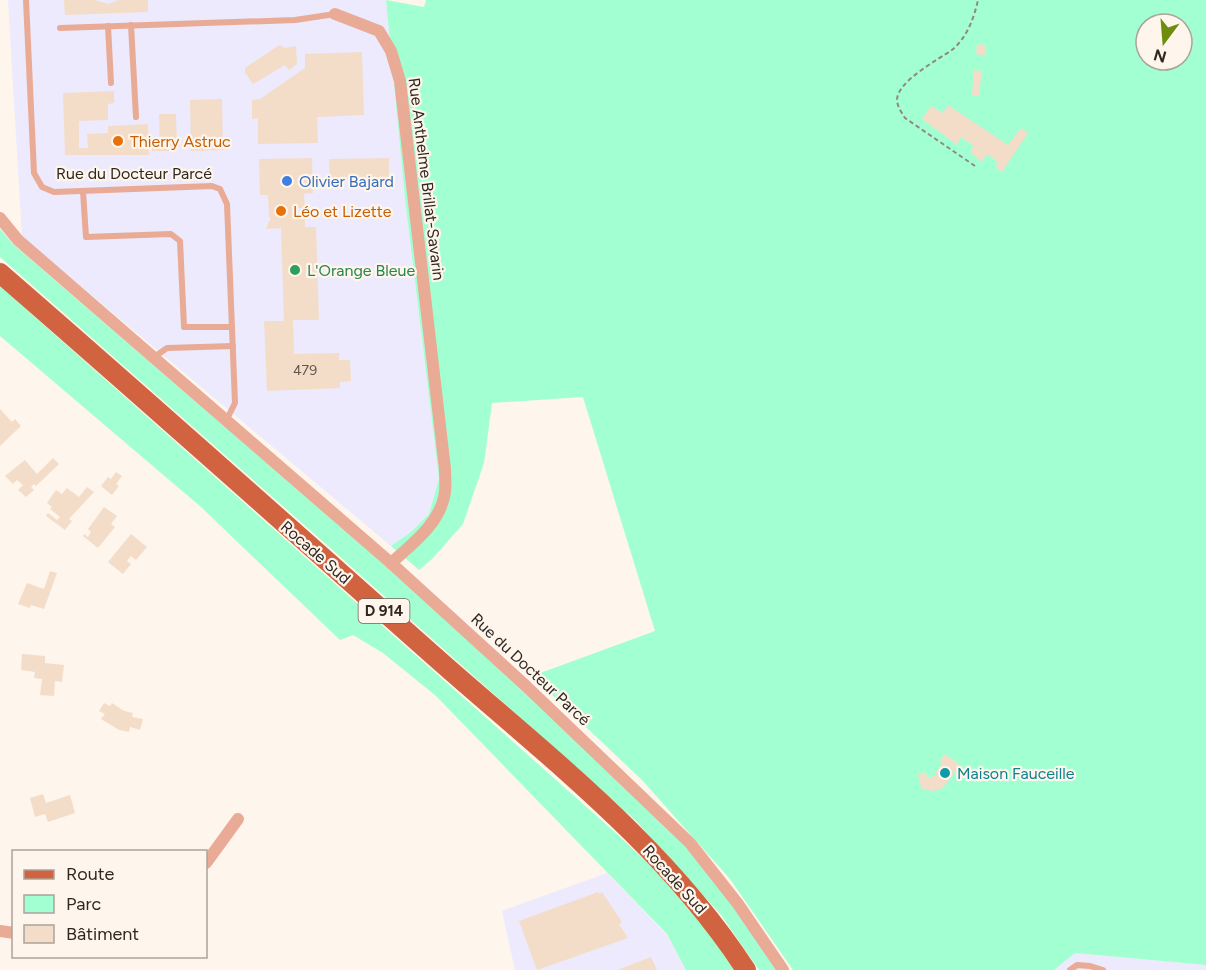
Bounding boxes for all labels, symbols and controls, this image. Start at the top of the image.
north arrow [1134,12,1194,72]
text: N [1151,45,1169,67]
street label: Rue Anthelme Brillat-Savarin [405,77,448,282]
place label: Thierry Astruc [130,132,231,151]
marker: Thierry Astruc [111,134,125,148]
street label: Rue du Docteur Parcé [56,164,212,183]
place label: Olivier Bajard [299,172,394,191]
marker: Olivier Bajard [280,174,294,188]
place label: Léo et Lizette [293,202,392,221]
marker: Léo et Lizette [274,204,288,218]
place label: L'Orange Bleue [307,261,415,280]
marker: L'Orange Bleue [288,263,302,277]
house number: 479 [293,362,317,379]
street label: Rocade Sud [277,517,354,588]
road number: D 914 [358,599,410,623]
street label: Rue du Docteur Parcé [467,609,594,730]
place label: Maison Fauceille [957,764,1075,783]
marker: Maison Fauceille [938,766,952,780]
street label: Rocade Sud [639,841,711,918]
legend [12,850,207,958]
text: Route [66,863,115,885]
text: Parc [66,893,102,915]
text: Bâtiment [66,923,139,945]

